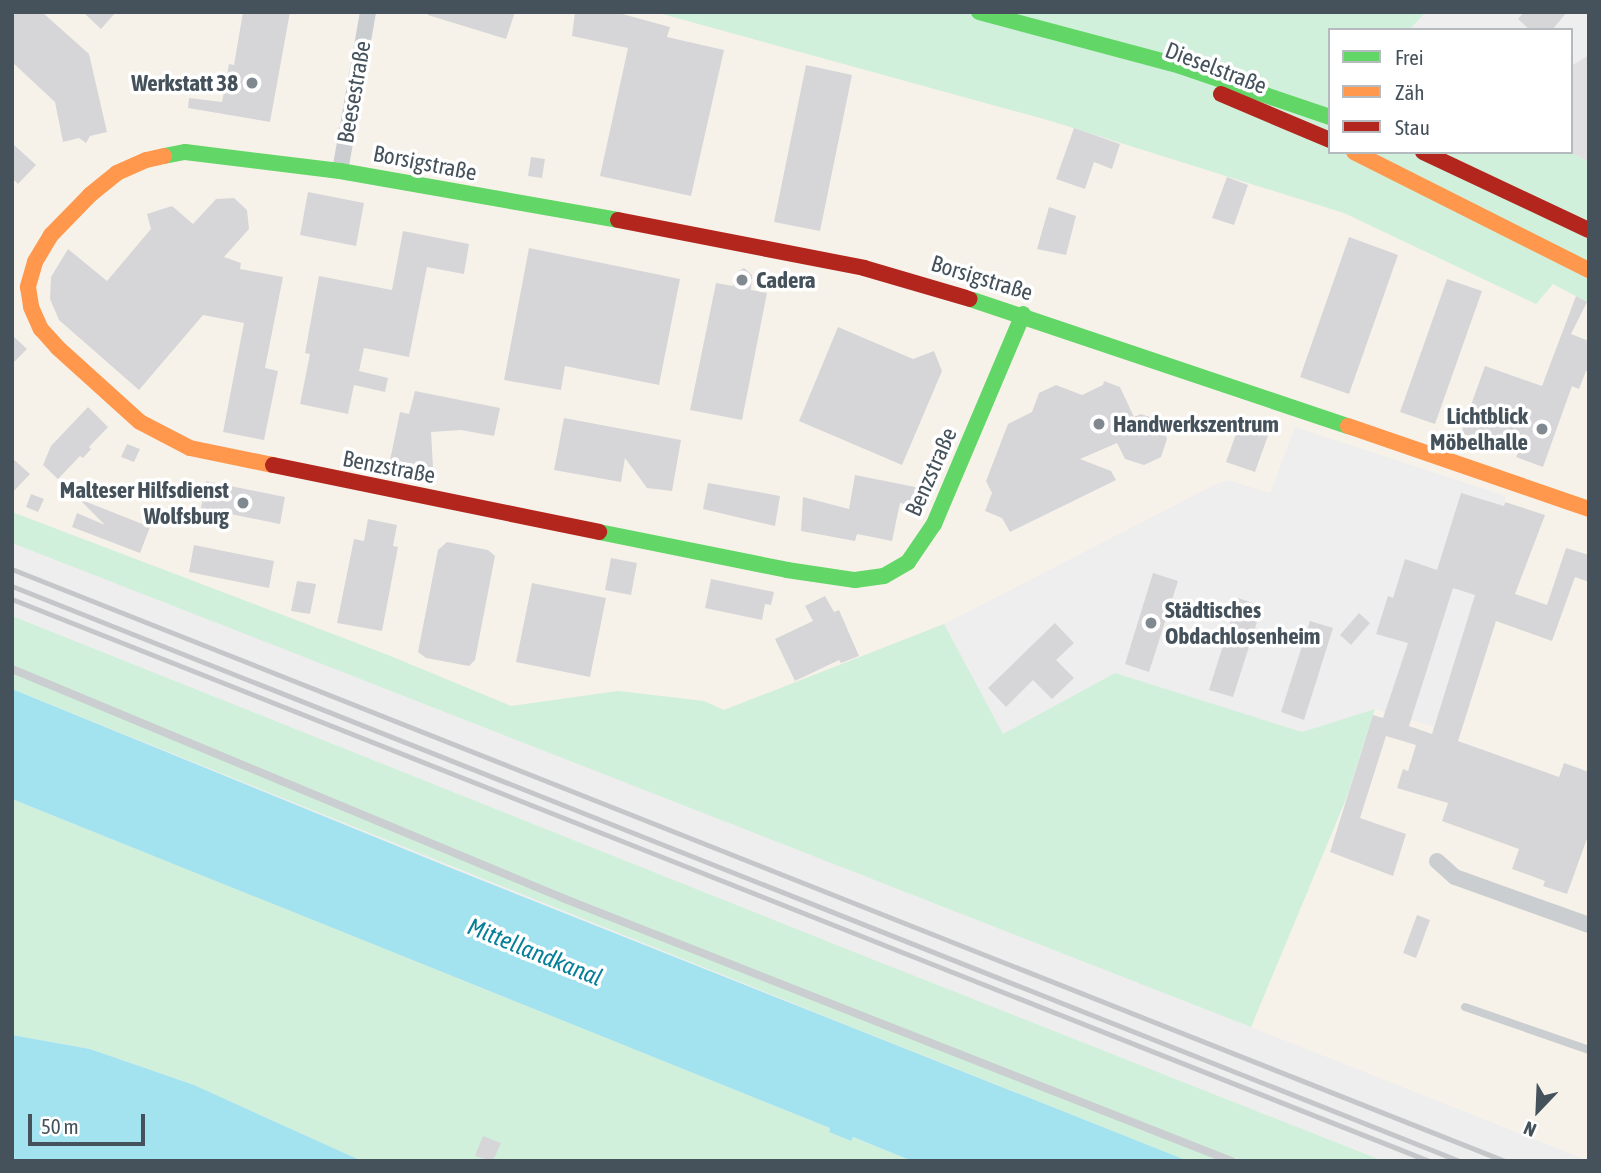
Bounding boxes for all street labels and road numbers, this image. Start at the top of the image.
street label: Dieselstraße [1161,36,1271,100]
street label: Beesestraße [331,39,377,145]
street label: Borsigstraße [371,139,479,187]
street label: Borsigstraße [928,249,1036,307]
street label: Benzstraße [899,424,963,520]
street label: Benzstraße [340,445,438,489]

